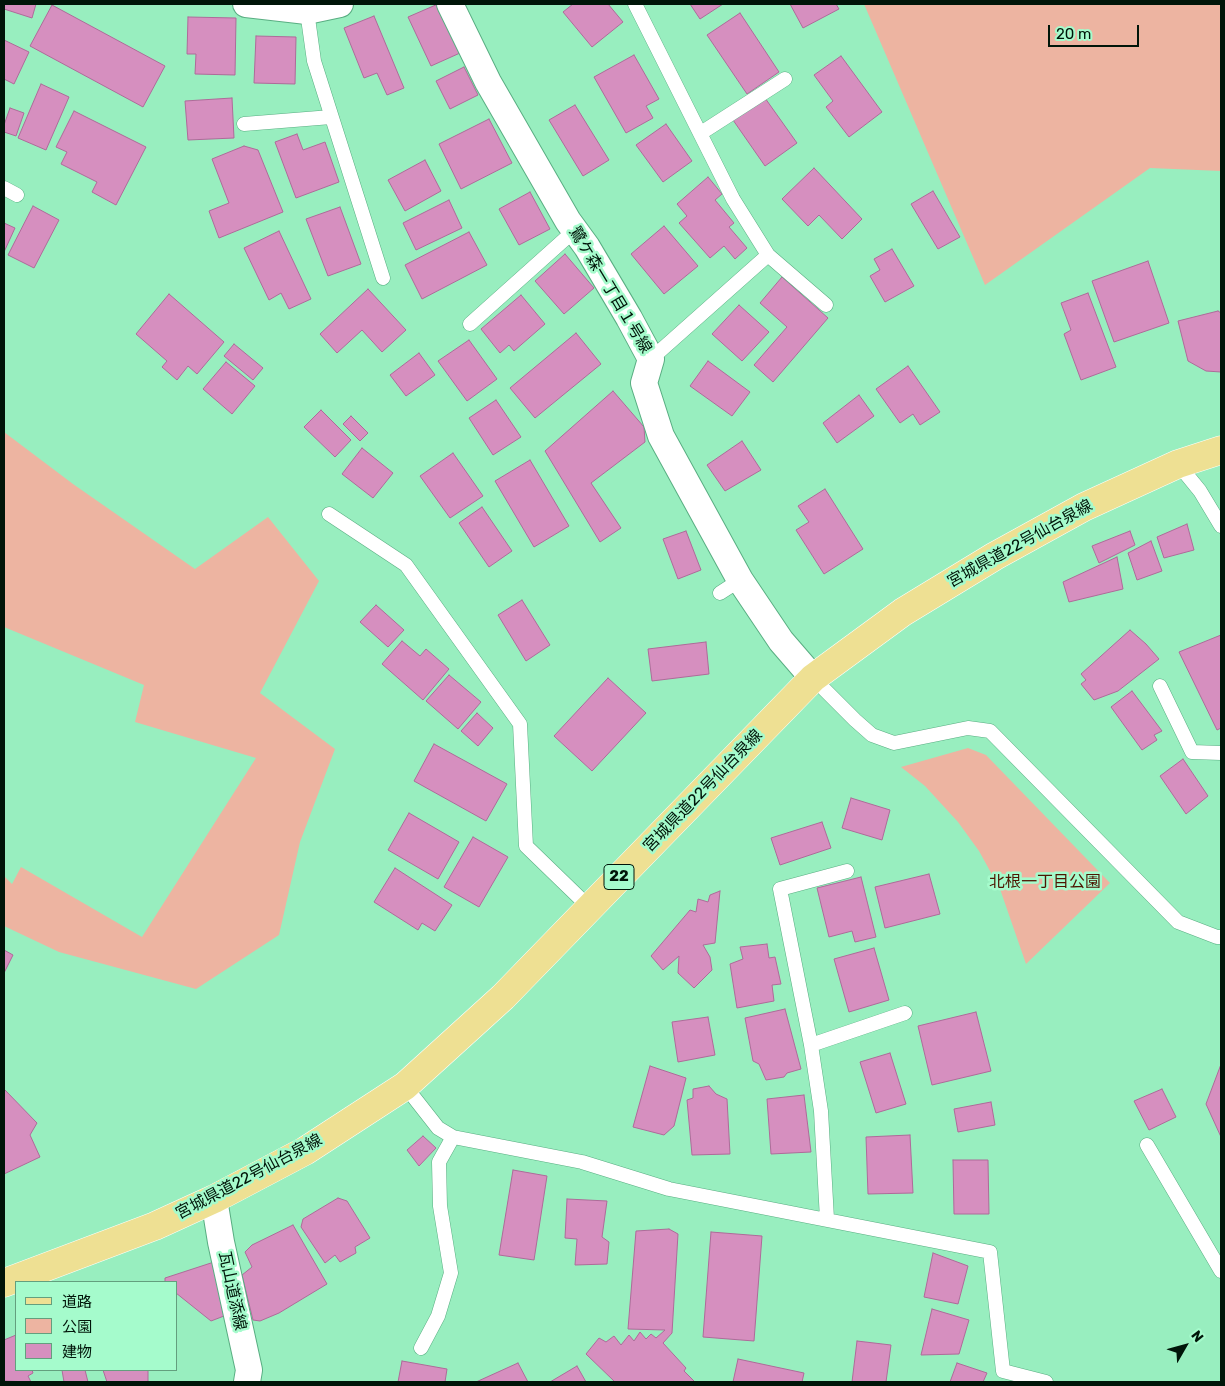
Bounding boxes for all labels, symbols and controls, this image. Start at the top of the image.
scale bar [1050,15,1141,47]
text: 20 m [1056,25,1091,43]
street label: 鷺ケ森一丁目１号線 [565,223,655,357]
street label: 宮城県道22号仙台泉線 [944,496,1096,592]
street label: 宮城県道22号仙台泉線 [640,726,766,856]
road number: 22 [604,864,634,890]
park label: 北根一丁目公園 [989,872,1101,892]
street label: 宮城県道22号仙台泉線 [173,1130,325,1224]
street label: 瓦山道添線 [214,1250,250,1332]
legend [15,1281,178,1371]
text: 道路 [62,1293,92,1311]
text: 公園 [62,1318,92,1336]
north arrow [1160,1321,1210,1371]
text: N [1187,1327,1207,1346]
text: 建物 [62,1343,92,1361]

